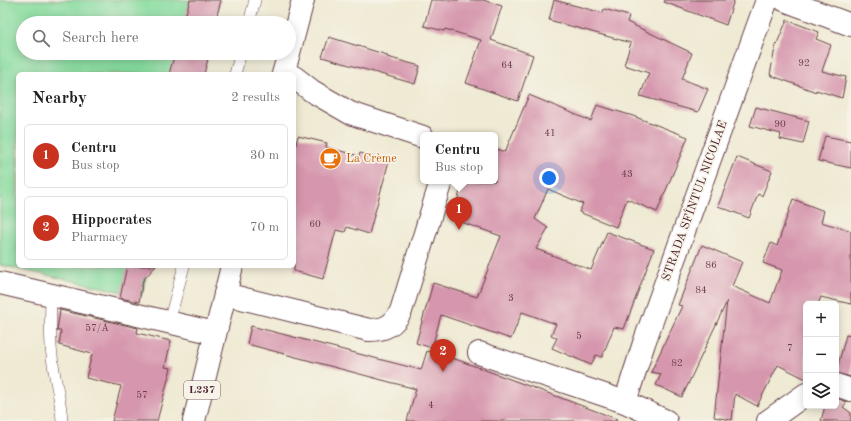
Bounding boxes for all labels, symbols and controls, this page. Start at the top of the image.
search box [16,16,296,60]
icon: search [30,27,52,49]
text: Search here [62,31,139,46]
house number: 92 [798,58,810,68]
house number: 64 [501,60,513,70]
text: Nearby [32,90,87,107]
text: 2 results [231,91,280,104]
street label: STRADA SFÎNTUL NICOLAE [658,118,730,283]
house number: 90 [774,119,786,129]
house number: 41 [544,128,556,138]
popup [420,132,498,184]
text: Centru [71,141,117,156]
text: Centru [435,143,480,158]
cafe icon: La Crème [317,146,343,172]
text: 1 [42,149,50,162]
text: 30 m [250,149,279,162]
place label: La Crème [346,153,397,165]
text: Bus stop [71,159,120,172]
text: Bus stop [435,161,483,174]
your location [539,168,559,188]
house number: 43 [621,169,633,179]
pin: 1 [446,197,472,230]
text: Hippocrates [71,213,152,228]
house number: 60 [309,219,321,229]
text: 2 [42,221,50,234]
text: 70 m [250,221,279,234]
text: Pharmacy [71,231,128,244]
house number: 86 [705,260,717,270]
house number: 84 [695,285,707,295]
house number: 3 [508,293,514,303]
map controls [803,301,839,409]
button: + [803,301,839,337]
house number: 57/A [85,323,109,333]
house number: 5 [576,331,582,341]
button: − [803,337,839,373]
pin: 2 [430,339,456,372]
house number: 7 [787,343,793,353]
house number: 82 [671,358,683,368]
button: layers [803,373,839,409]
road number: L237 [184,381,220,399]
house number: 57 [136,390,148,400]
house number: 4 [428,400,434,410]

